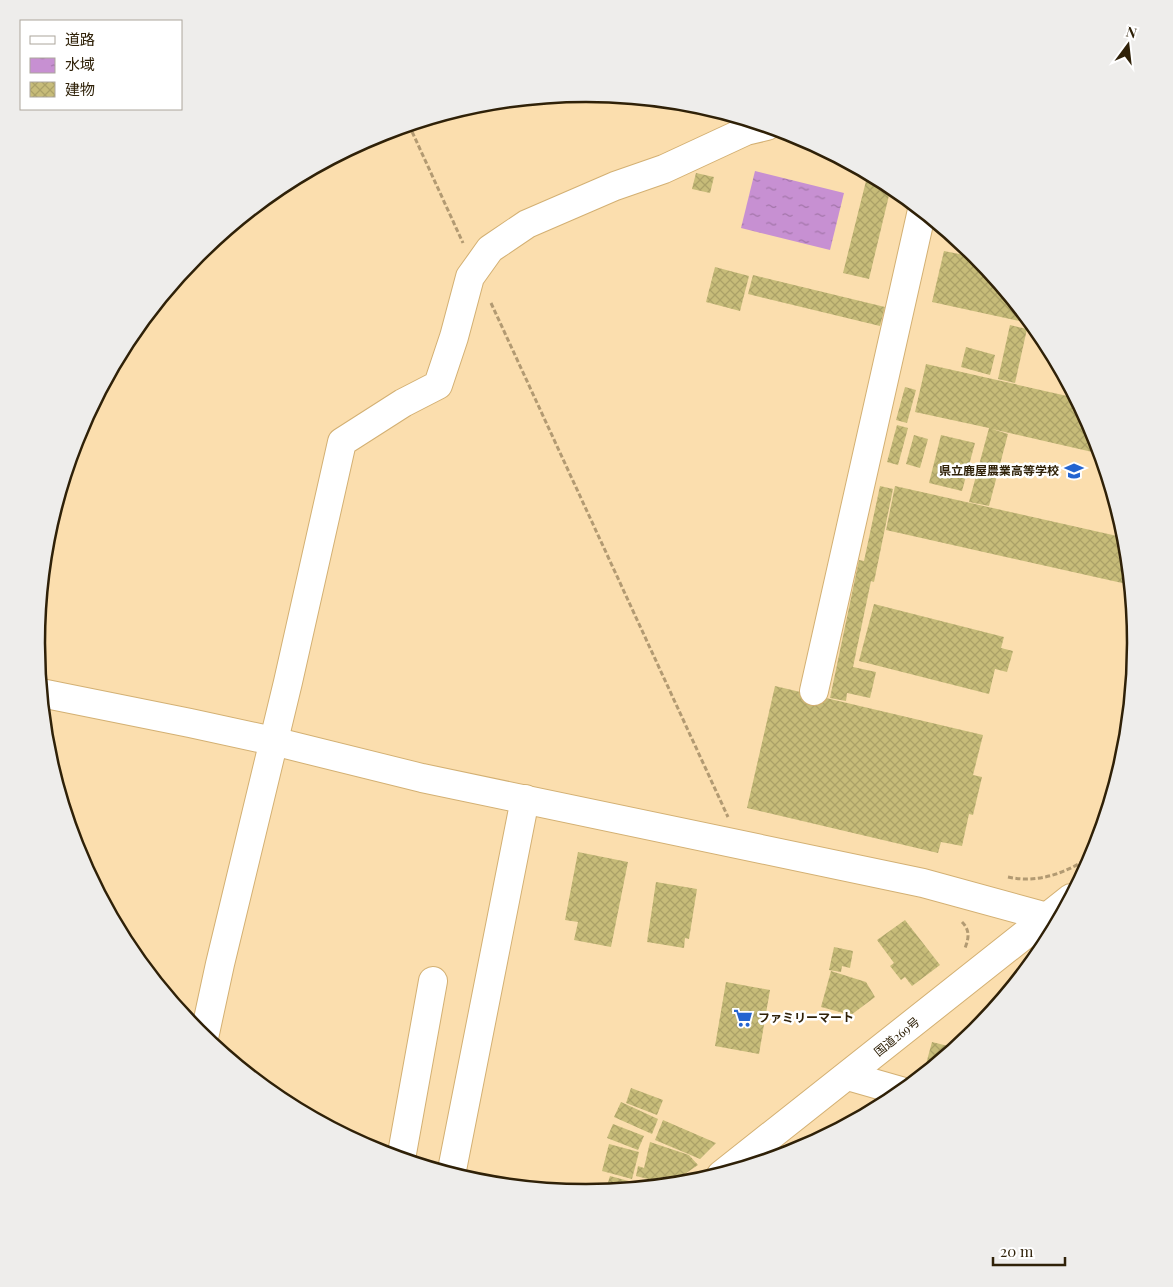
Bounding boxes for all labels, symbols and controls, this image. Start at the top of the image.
legend [20,20,182,110]
north arrow [1103,20,1153,70]
text: N [1124,21,1139,42]
text: 道路 [65,29,95,49]
text: 水域 [65,54,95,74]
text: 建物 [65,79,95,99]
school or university icon: 県立鹿屋農業高等学校 [1063,460,1085,482]
place label: 県立鹿屋農業高等学校 [939,462,1059,478]
supermarket icon: ファミリーマート [732,1007,754,1029]
place label: ファミリーマート [758,1009,854,1025]
street label: 国道269号 [870,1013,922,1059]
scale bar [993,1234,1066,1266]
text: 20 m [1000,1241,1034,1261]

